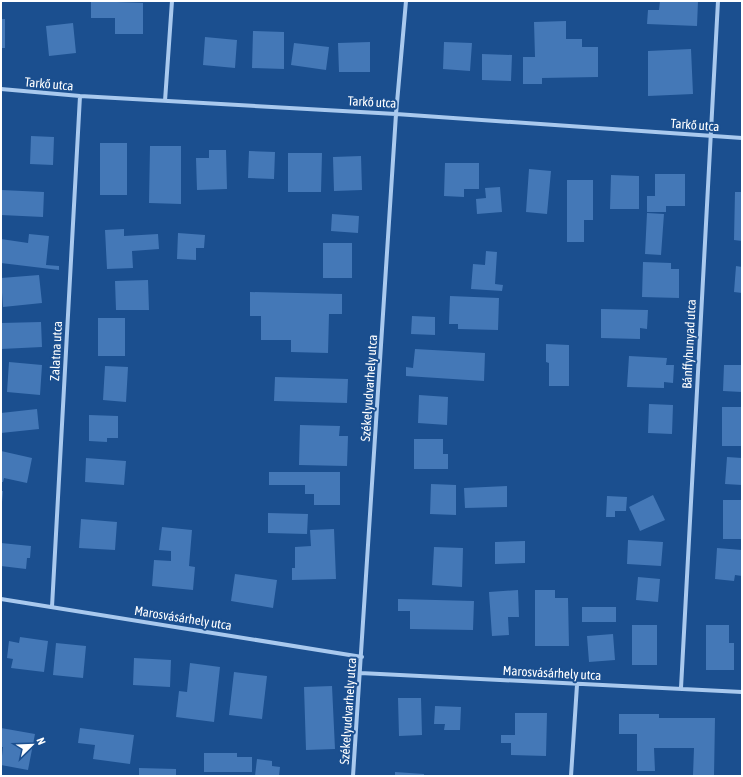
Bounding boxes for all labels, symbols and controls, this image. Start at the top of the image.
street label: Tarkő utca [24,74,74,94]
street label: Tarkő utca [347,93,397,111]
street label: Tarkő utca [670,116,720,134]
street label: Bánffyhunyad utca [679,299,699,389]
street label: Zalatna utca [47,321,65,381]
street label: Székelyudvarhely utca [358,334,380,442]
street label: Marosvásárhely utca [133,603,233,633]
street label: Székelyudvarhely utca [337,657,359,765]
street label: Marosvásárhely utca [502,663,602,683]
north arrow [12,725,52,765]
text: N [34,736,48,746]

